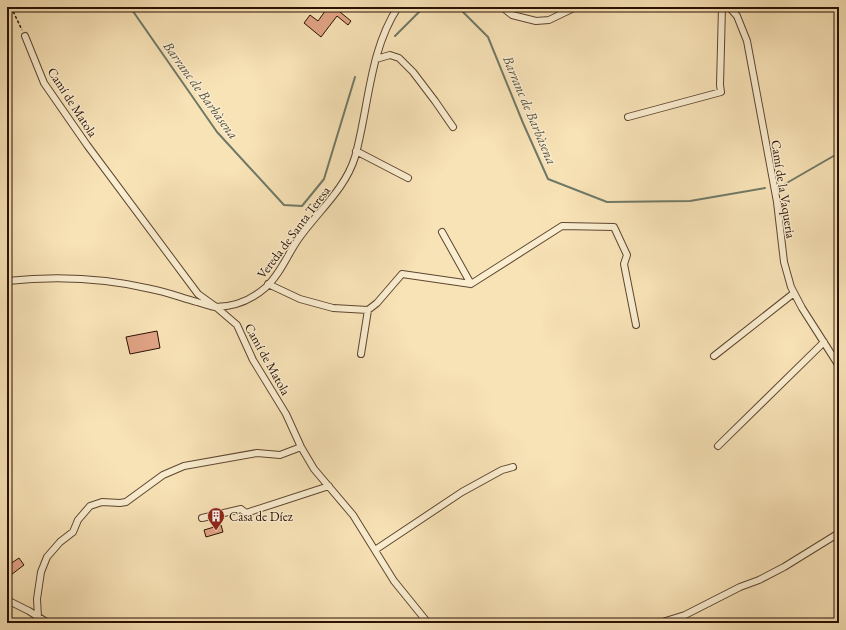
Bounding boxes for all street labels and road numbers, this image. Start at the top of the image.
street label: Camí de Matola [44,64,102,141]
street label: Camí de la Vaqueria [767,139,800,240]
street label: Vereda de Santa Teresa [253,182,334,282]
street label: Camí de Matola [241,320,295,399]

